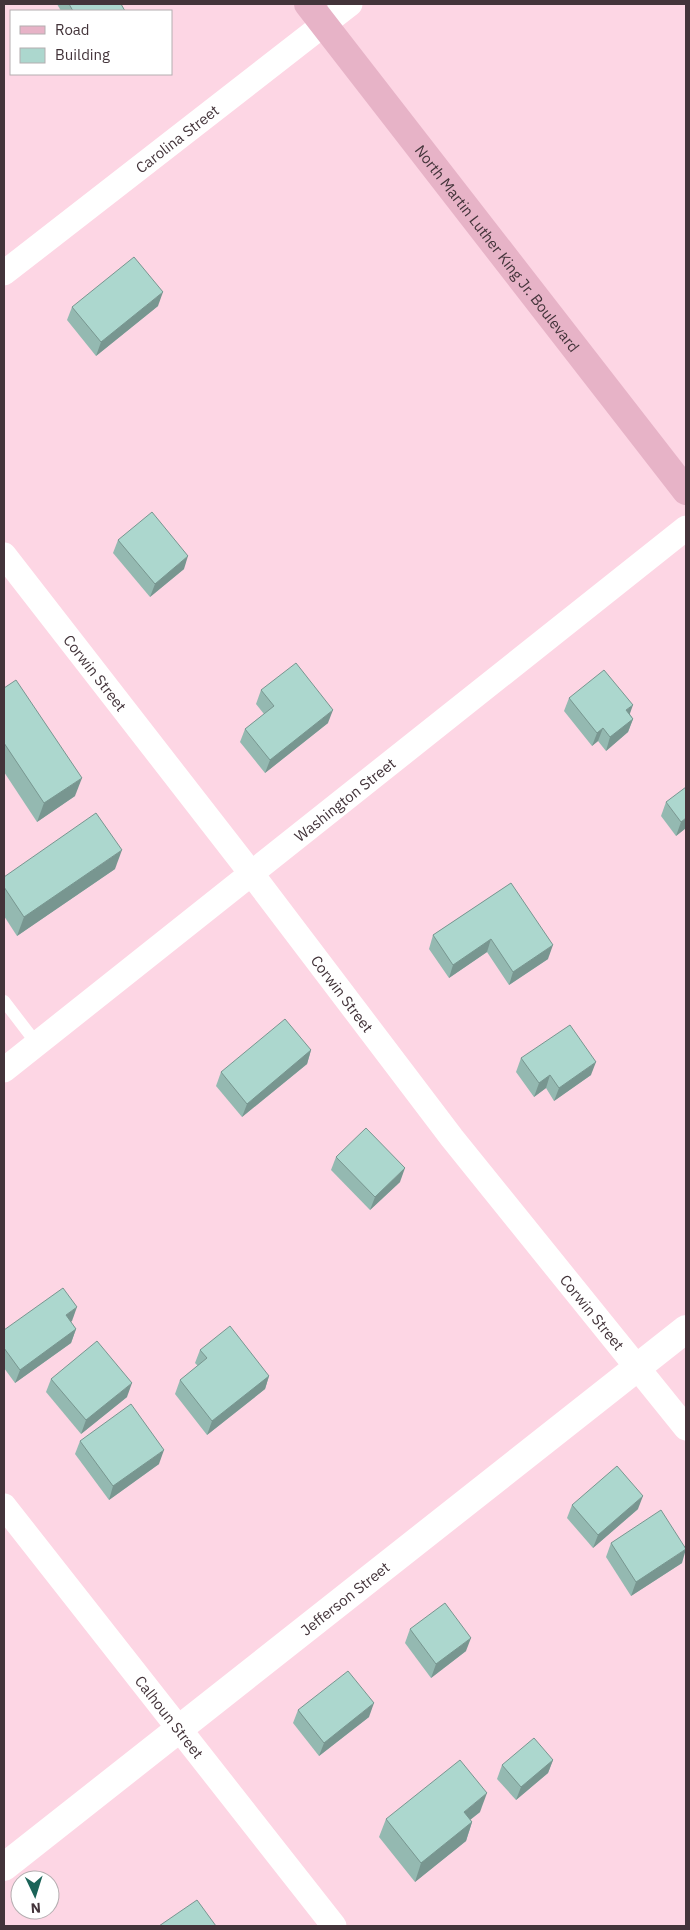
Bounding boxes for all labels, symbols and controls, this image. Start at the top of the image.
legend [10,10,172,75]
text: Road [55,20,90,39]
text: Building [55,45,110,64]
street label: Carolina Street [131,100,222,177]
street label: North Martin Luther King Jr. Boulevard [411,141,584,355]
street label: Corwin Street [60,631,131,715]
street label: Washington Street [290,753,399,845]
street label: Corwin Street [307,951,378,1036]
street label: Corwin Street [556,1270,629,1354]
street label: Jefferson Street [296,1557,393,1639]
street label: Calhoun Street [131,1671,208,1762]
north arrow [10,1870,60,1920]
text: N [30,1899,42,1917]

